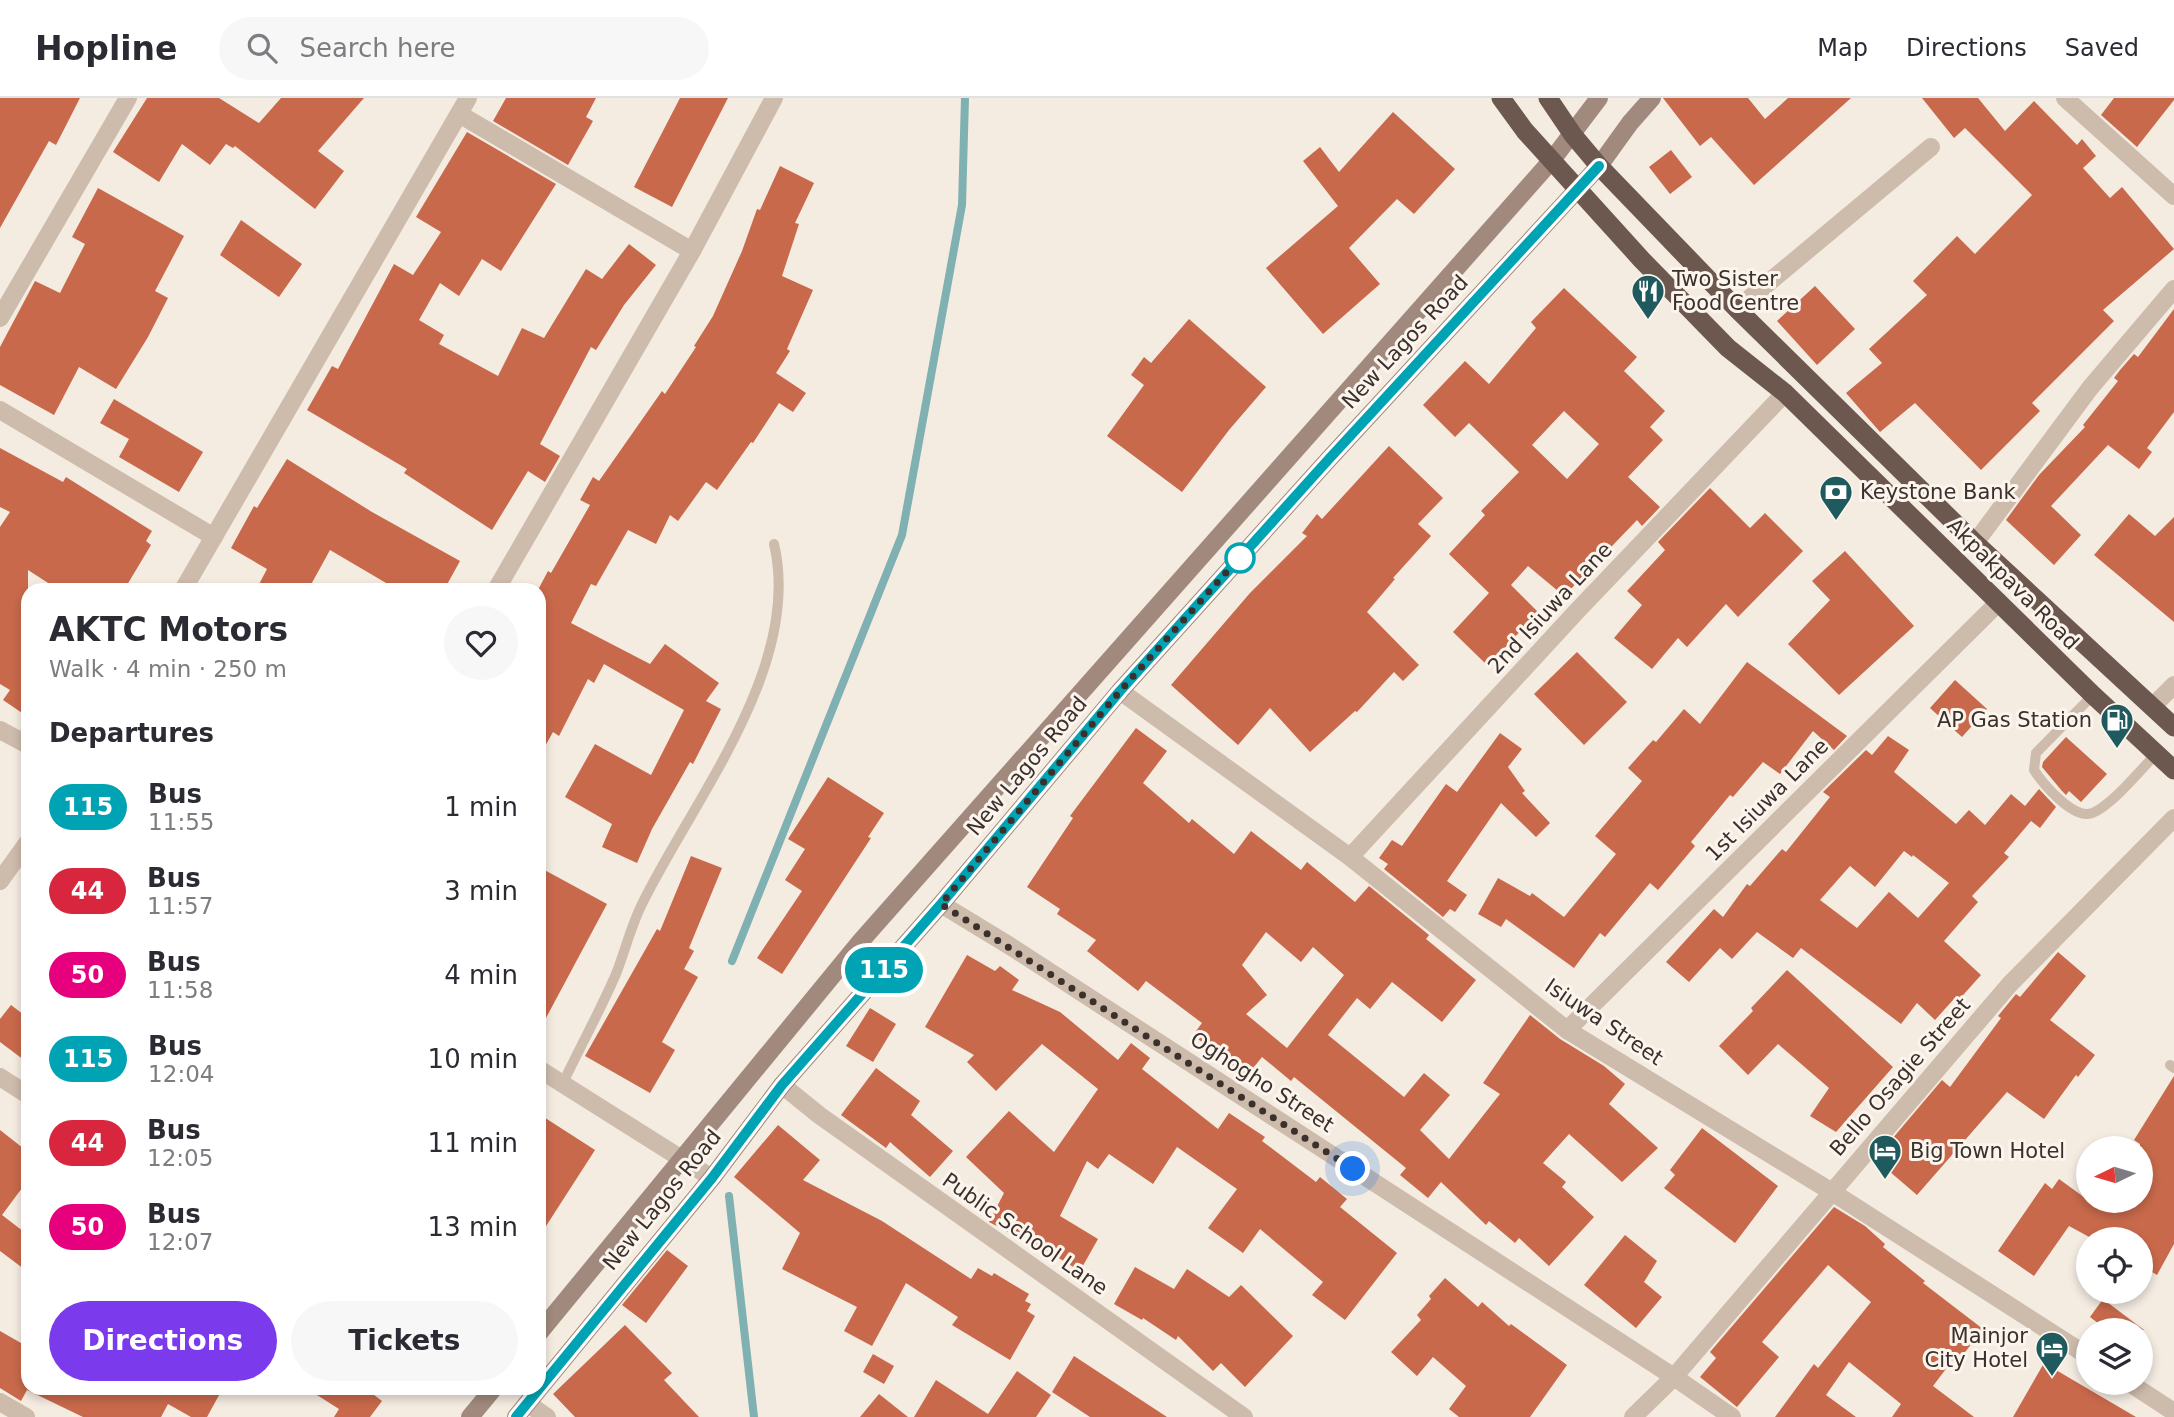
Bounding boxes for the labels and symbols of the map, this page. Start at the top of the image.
place label: Two Sister Food Centre [1671,267,1799,315]
street label: New Lagos Road [1337,270,1473,414]
restaurant icon: Two Sister Food Centre [1629,272,1667,321]
bank icon: Keystone Bank [1817,473,1855,522]
place label: Keystone Bank [1860,480,2017,504]
street label: Akpakpava Road [1942,513,2084,655]
street label: 2nd Isiuwa Lane [1483,537,1617,679]
unlabelled marker [1225,543,1255,573]
street label: New Lagos Road [962,692,1092,840]
fuel station icon: AP Gas Station [2098,701,2136,750]
place label: AP Gas Station [1937,708,2092,732]
street label: 1st Isiuwa Lane [1701,734,1833,866]
line badge: 115 [844,947,924,993]
street label: Isiuwa Street [1541,974,1667,1070]
street label: Bello Osagie Street [1825,993,1975,1161]
street label: Oghogho Street [1186,1027,1338,1137]
street label: New Lagos Road [598,1125,726,1275]
hotel icon: Big Town Hotel [1866,1132,1904,1181]
north arrow [2076,1136,2152,1213]
place label: Big Town Hotel [1910,1139,2065,1163]
your location [1335,1151,1370,1186]
street label: Public School Lane [938,1168,1112,1300]
place label: Mainjor City Hotel [1925,1324,2028,1372]
hotel icon: Mainjor City Hotel [2033,1329,2071,1378]

